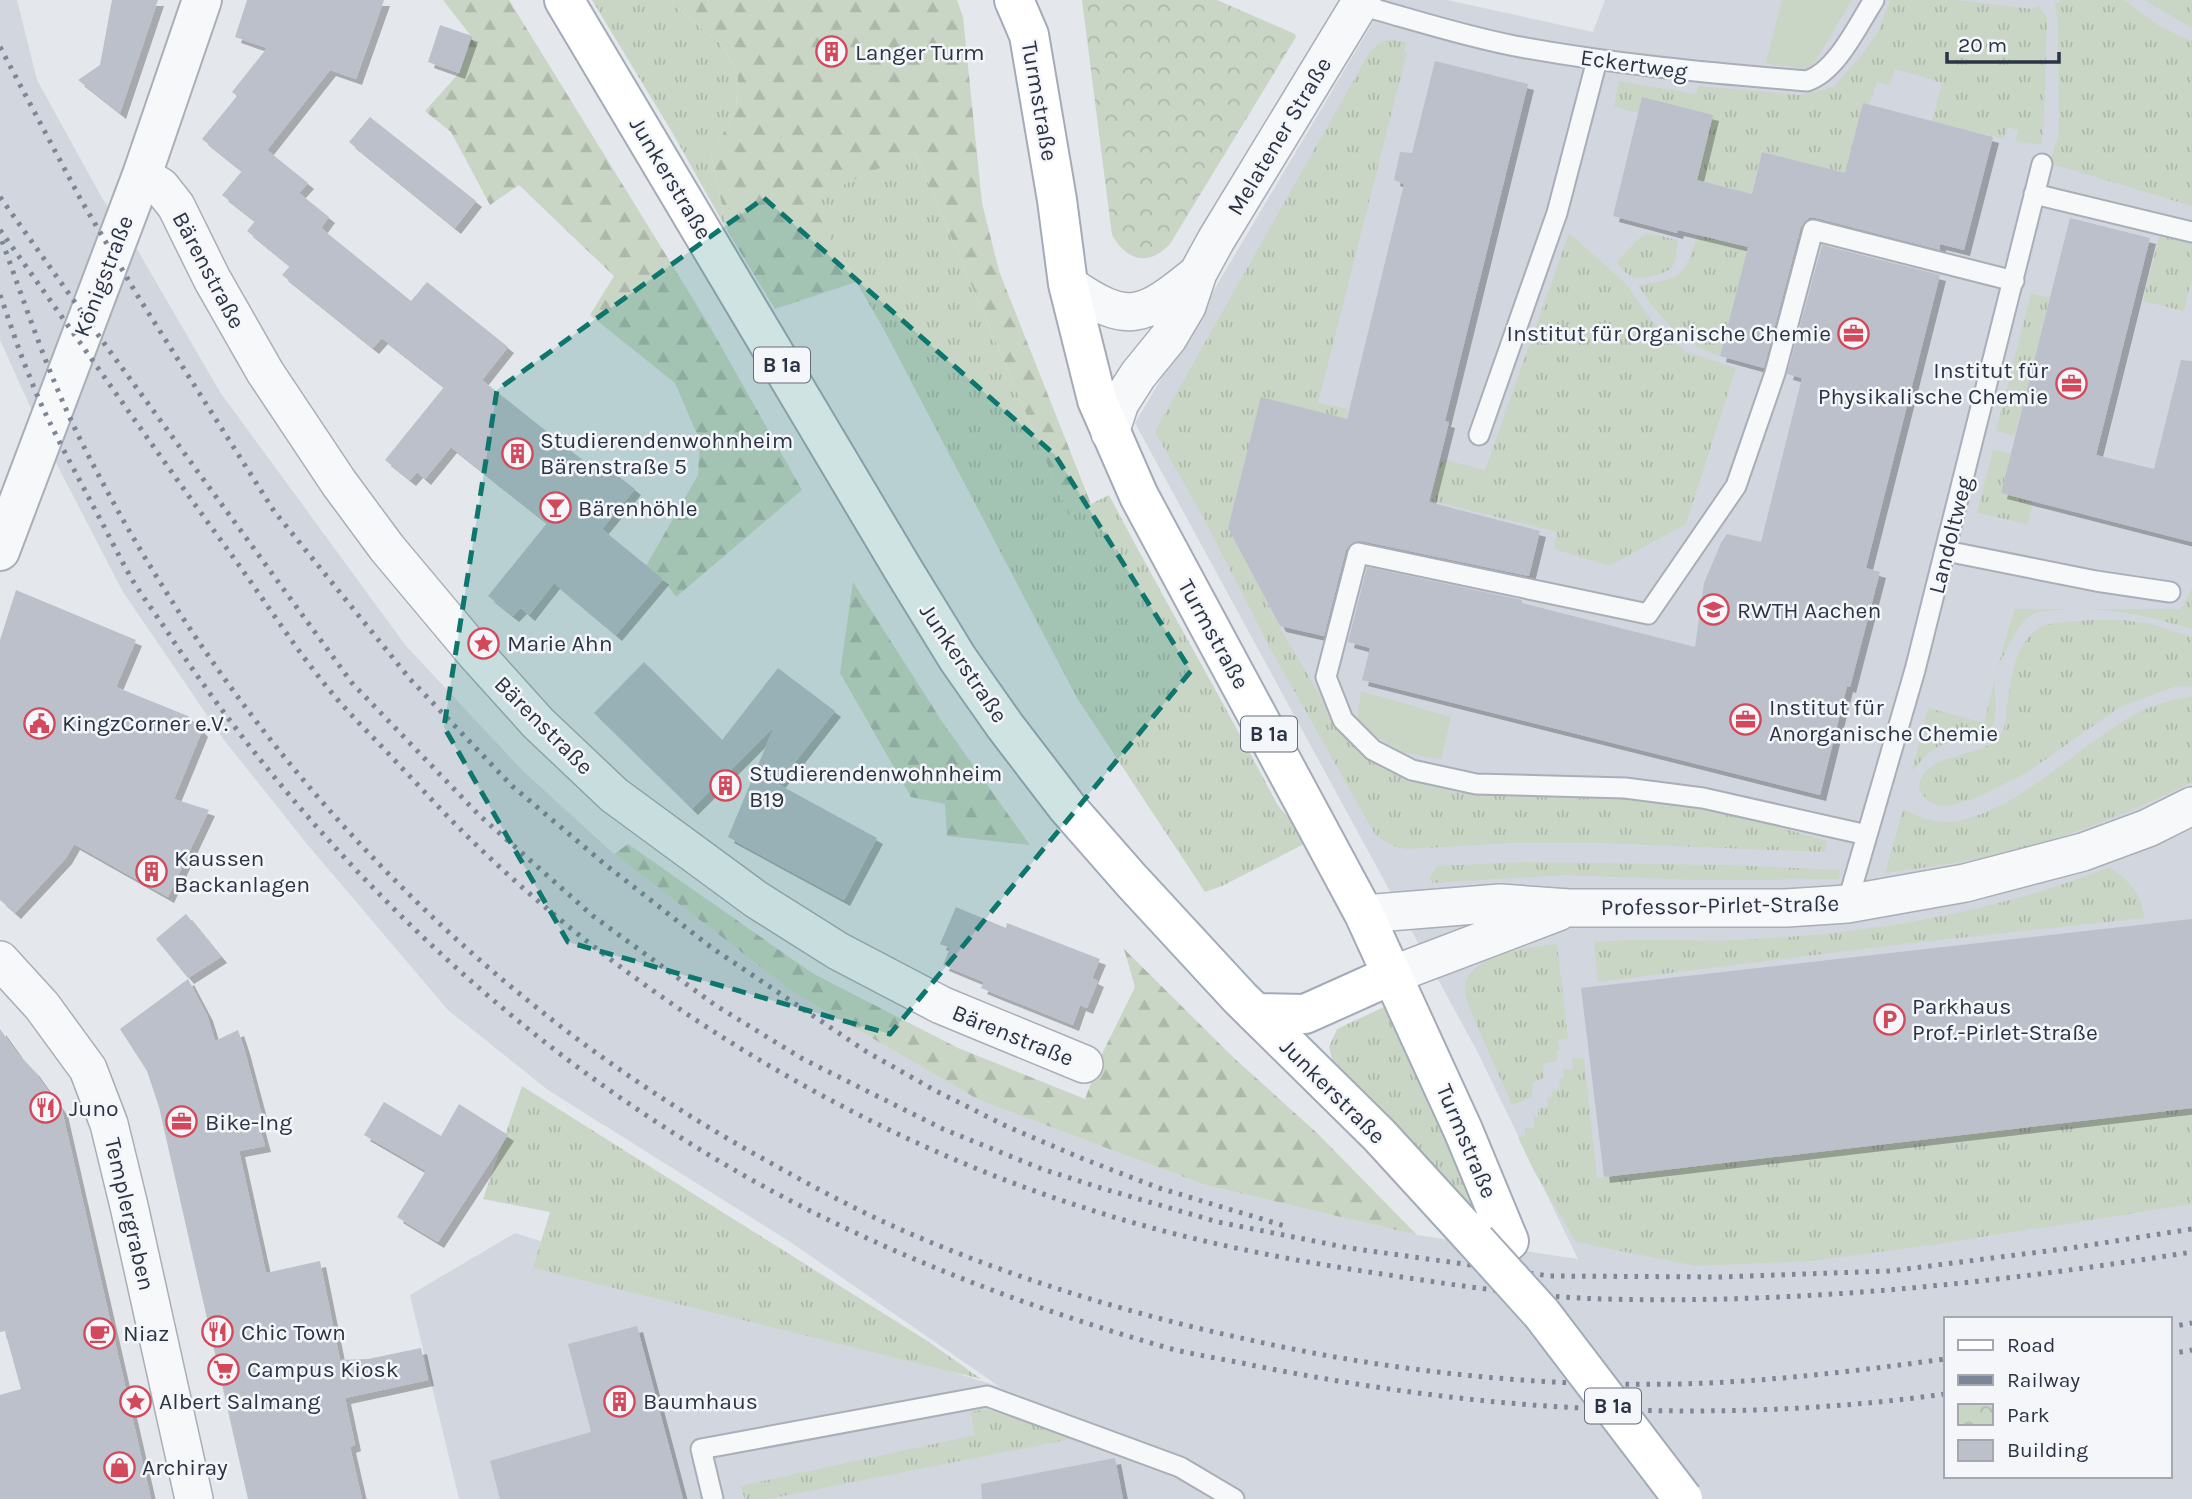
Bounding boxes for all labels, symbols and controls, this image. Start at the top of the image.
scale bar [1947,21,2059,65]
text: 20 m [1958,33,2007,57]
building icon: Langer Turm [815,35,849,69]
place label: Langer Turm [855,39,985,66]
street label: Turmstraße [1016,39,1063,163]
street label: Eckertweg [1579,44,1689,85]
street label: Melatener Straße [1222,52,1337,220]
street label: Junkerstraße [624,112,718,244]
street label: Bärenstraße [166,207,251,333]
street label: Königstraße [68,212,139,341]
office icon: Institut für Organische Chemie [1837,316,1871,350]
place label: Institut für Organische Chemie [1507,320,1831,347]
road number: B 1a [754,348,810,382]
place label: Institut für Physikalische Chemie [1818,357,2049,410]
office icon: Institut für Physikalische Chemie [2054,366,2088,400]
place label: Studierendenwohnheim Bärenstraße 5 [540,427,793,480]
building icon: Studierendenwohnheim Bärenstraße 5 [500,436,534,470]
street label: Landoltweg [1923,474,1978,597]
bar icon: Bärenhöhle [538,491,572,525]
place label: Bärenhöhle [578,495,698,522]
street label: Turmstraße [1172,575,1255,694]
school or university icon: RWTH Aachen [1697,593,1731,627]
place label: RWTH Aachen [1737,597,1881,624]
street label: Junkerstraße [914,599,1013,728]
place icon: Marie Ahn [467,626,501,660]
place label: Marie Ahn [507,630,613,657]
street label: Bärenstraße [489,670,599,780]
place label: Institut für Anorganische Chemie [1769,694,1998,747]
office icon: Institut für Anorganische Chemie [1729,703,1763,737]
public building icon: KingzCorner e.V. [22,706,56,740]
place label: KingzCorner e.V. [62,710,228,737]
road number: B 1a [1241,716,1297,752]
place label: Studierendenwohnheim B19 [749,760,1002,813]
building icon: Studierendenwohnheim B19 [709,769,743,803]
place label: Kaussen Backanlagen [174,845,310,898]
building icon: Kaussen Backanlagen [134,854,168,888]
street label: Professor-Pirlet-Straße [1600,890,1840,921]
place label: Parkhaus Prof.-Pirlet-Straße [1912,993,2098,1046]
street label: Bärenstraße [948,999,1077,1072]
parking icon: Parkhaus Prof.-Pirlet-Straße [1872,1002,1906,1036]
street label: Junkerstraße [1274,1033,1391,1150]
street label: Turmstraße [1430,1080,1503,1202]
restaurant icon: Juno [29,1091,63,1125]
place label: Juno [69,1095,119,1122]
office icon: Bike-Ing [165,1105,199,1139]
place label: Bike-Ing [205,1109,292,1136]
street label: Templergraben [99,1135,160,1293]
restaurant icon: Chic Town [201,1315,235,1349]
cafe icon: Niaz [83,1316,117,1350]
legend [1944,1317,2171,1478]
place label: Chic Town [241,1319,346,1346]
place label: Niaz [123,1320,169,1347]
text: Road [2007,1333,2055,1357]
supermarket icon: Campus Kiosk [207,1352,241,1386]
place label: Campus Kiosk [247,1356,399,1383]
text: Railway [2007,1368,2080,1392]
place icon: Albert Salmang [119,1384,153,1418]
building icon: Baumhaus [603,1384,637,1418]
place label: Albert Salmang [159,1388,321,1415]
place label: Baumhaus [643,1388,758,1415]
road number: B 1a [1585,1388,1641,1424]
text: Park [2007,1403,2050,1427]
text: Building [2007,1438,2088,1462]
shop icon: Archiray [102,1450,136,1484]
place label: Archiray [142,1454,228,1481]

